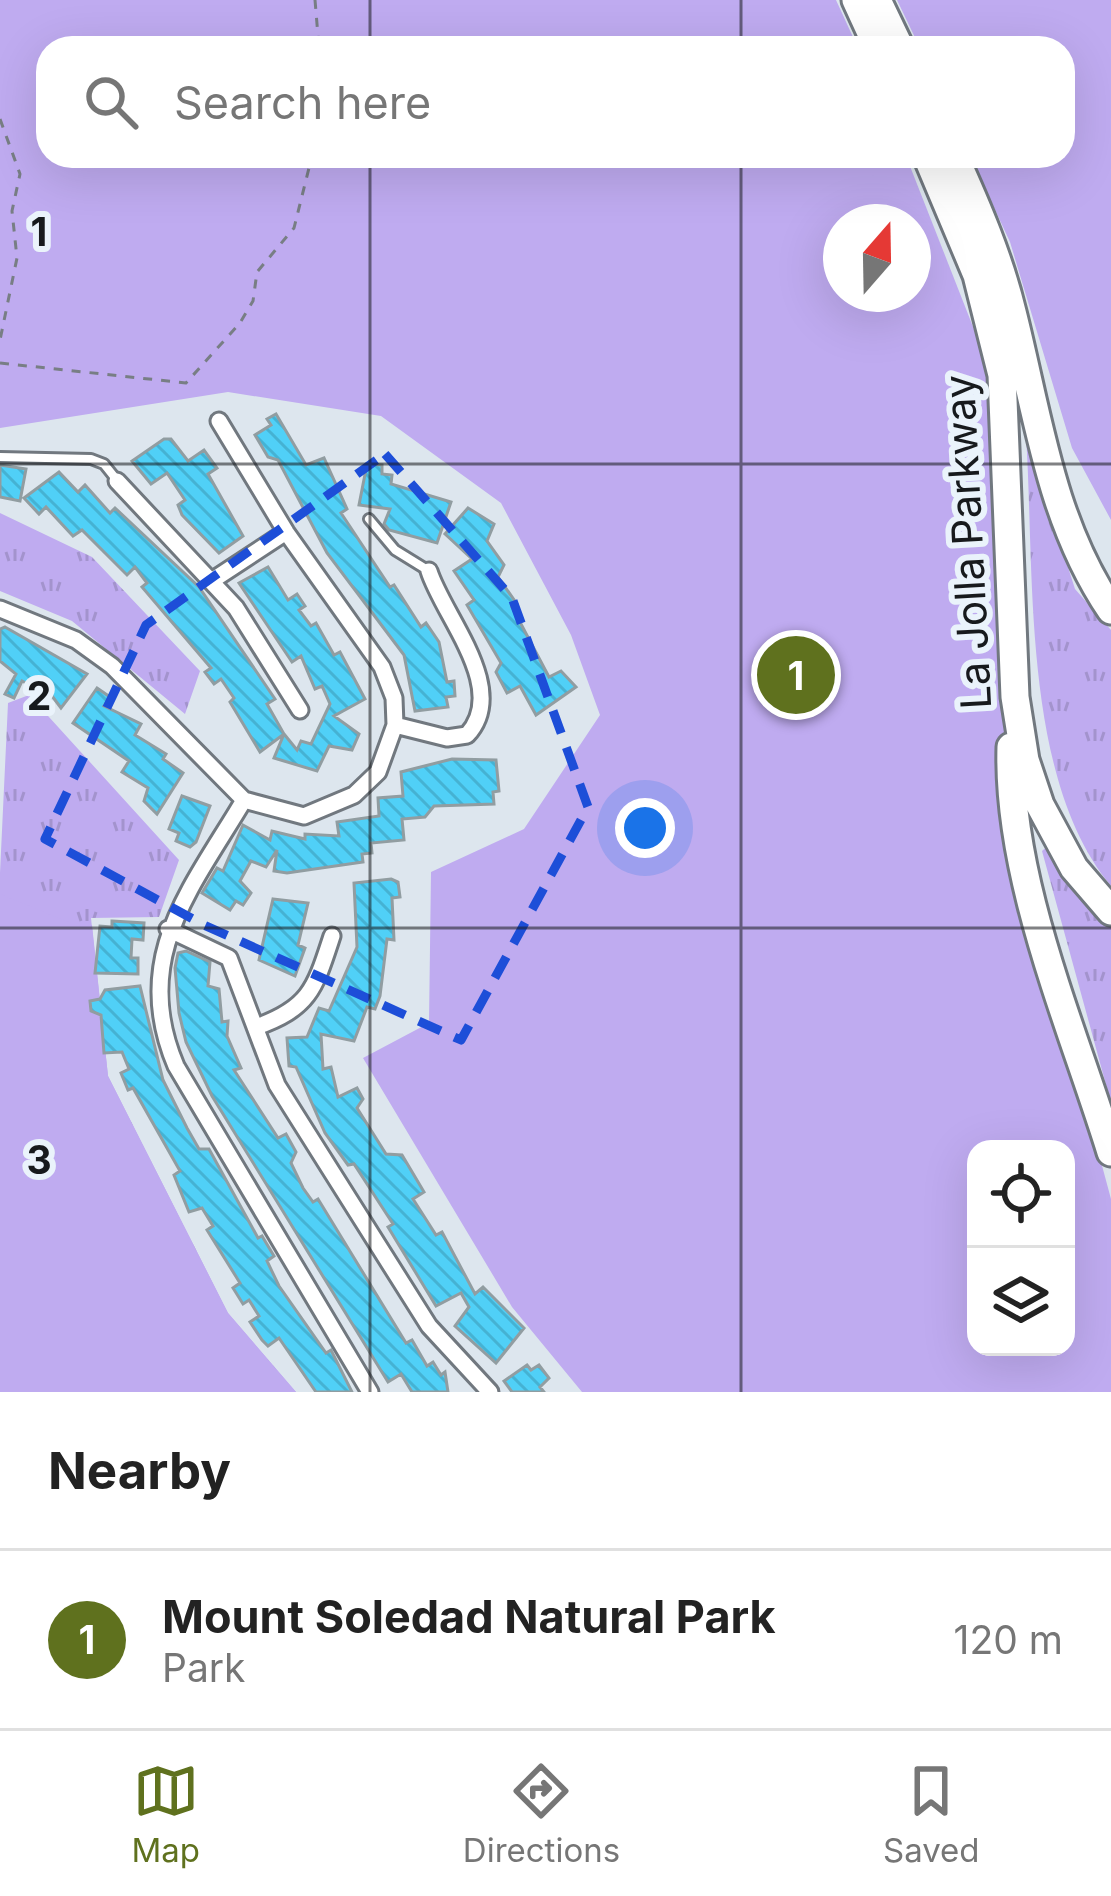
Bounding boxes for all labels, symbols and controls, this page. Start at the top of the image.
search box [36,36,1075,168]
icon: search [78,69,144,135]
text: Search here [174,75,431,130]
north arrow [823,204,931,312]
text: 1 [31,208,47,255]
street label: La Jolla Parkway [933,373,1001,711]
pin: 1 [757,630,835,720]
text: 2 [27,672,51,719]
your location [615,798,675,858]
text: 3 [26,1136,52,1183]
map controls [967,1140,1075,1356]
button: locate [967,1140,1075,1248]
button: layers [967,1248,1075,1356]
text: Nearby [48,1440,231,1501]
text: Mount Soledad Natural Park [162,1589,776,1644]
text: 1 [79,1616,95,1663]
text: 120 m [954,1616,1063,1663]
text: Park [162,1644,246,1691]
tab: Map [131,1758,200,1870]
tab: Directions [463,1758,620,1870]
tab: Saved [883,1758,980,1870]

